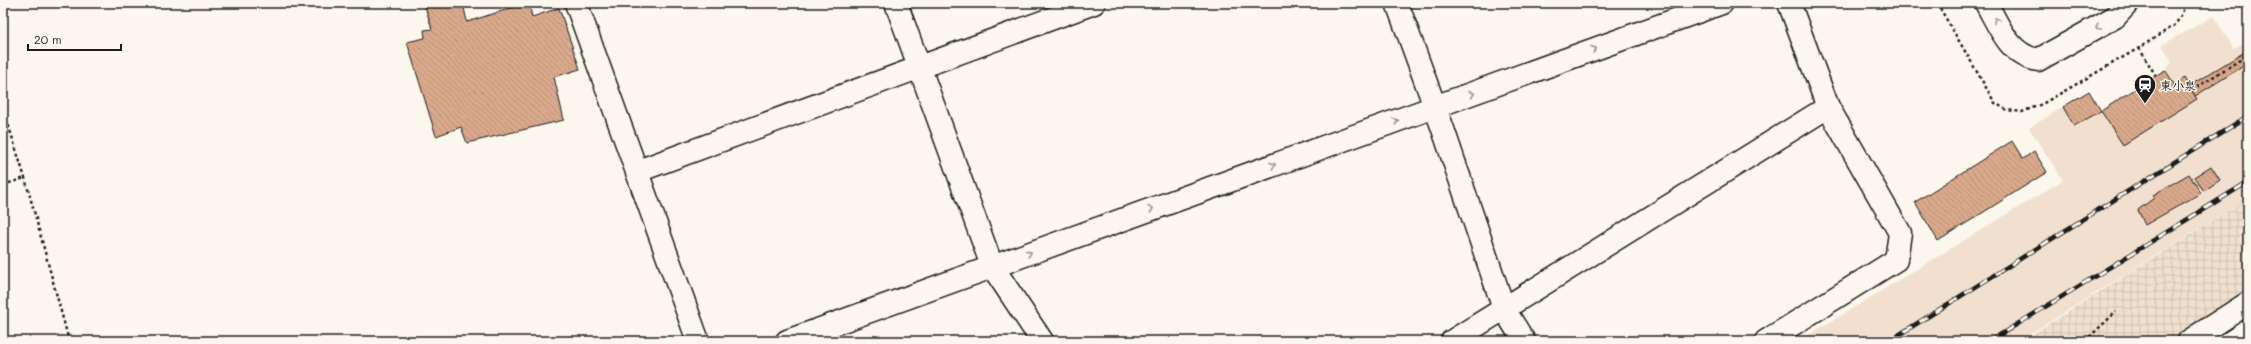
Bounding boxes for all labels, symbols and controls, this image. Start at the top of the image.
one-way arrow [1993,17,2001,24]
one-way arrow [2095,23,2102,30]
scale bar [28,26,121,52]
text: 20 m [34,31,62,47]
one-way arrow [1590,46,1597,54]
station icon: 東小泉 [2132,72,2158,105]
place label: 東小泉 [2160,77,2196,93]
one-way arrow [1468,90,1475,98]
one-way arrow [1392,118,1399,126]
one-way arrow [1270,162,1277,170]
one-way arrow [1147,205,1154,214]
one-way arrow [1025,249,1032,258]

